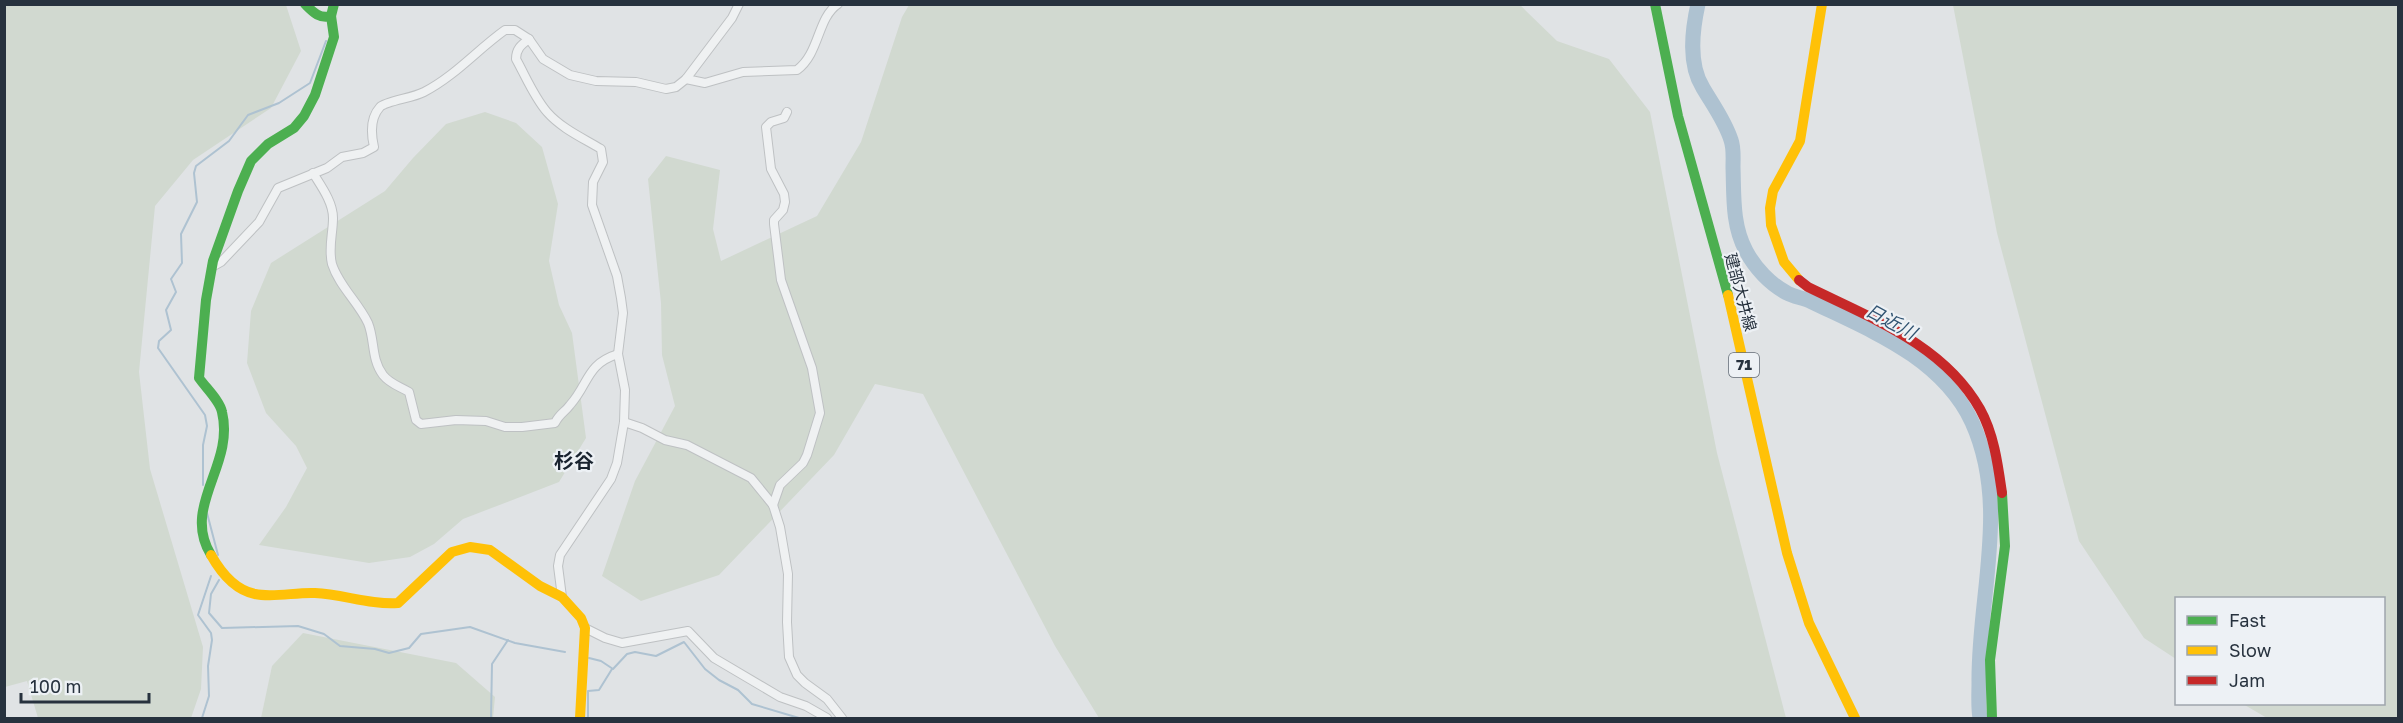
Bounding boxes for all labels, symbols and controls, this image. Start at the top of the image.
street label: 建部大井線 [1721,251,1761,333]
water label: 日近川 [1862,299,1922,344]
road number: 71 [1729,353,1759,377]
district label: 杉谷 [554,448,594,472]
legend [2175,597,2385,705]
text: Fast [2229,609,2266,631]
text: Slow [2229,639,2272,661]
scale bar [21,666,148,704]
text: Jam [2229,669,2265,691]
text: 100 m [30,675,81,697]

